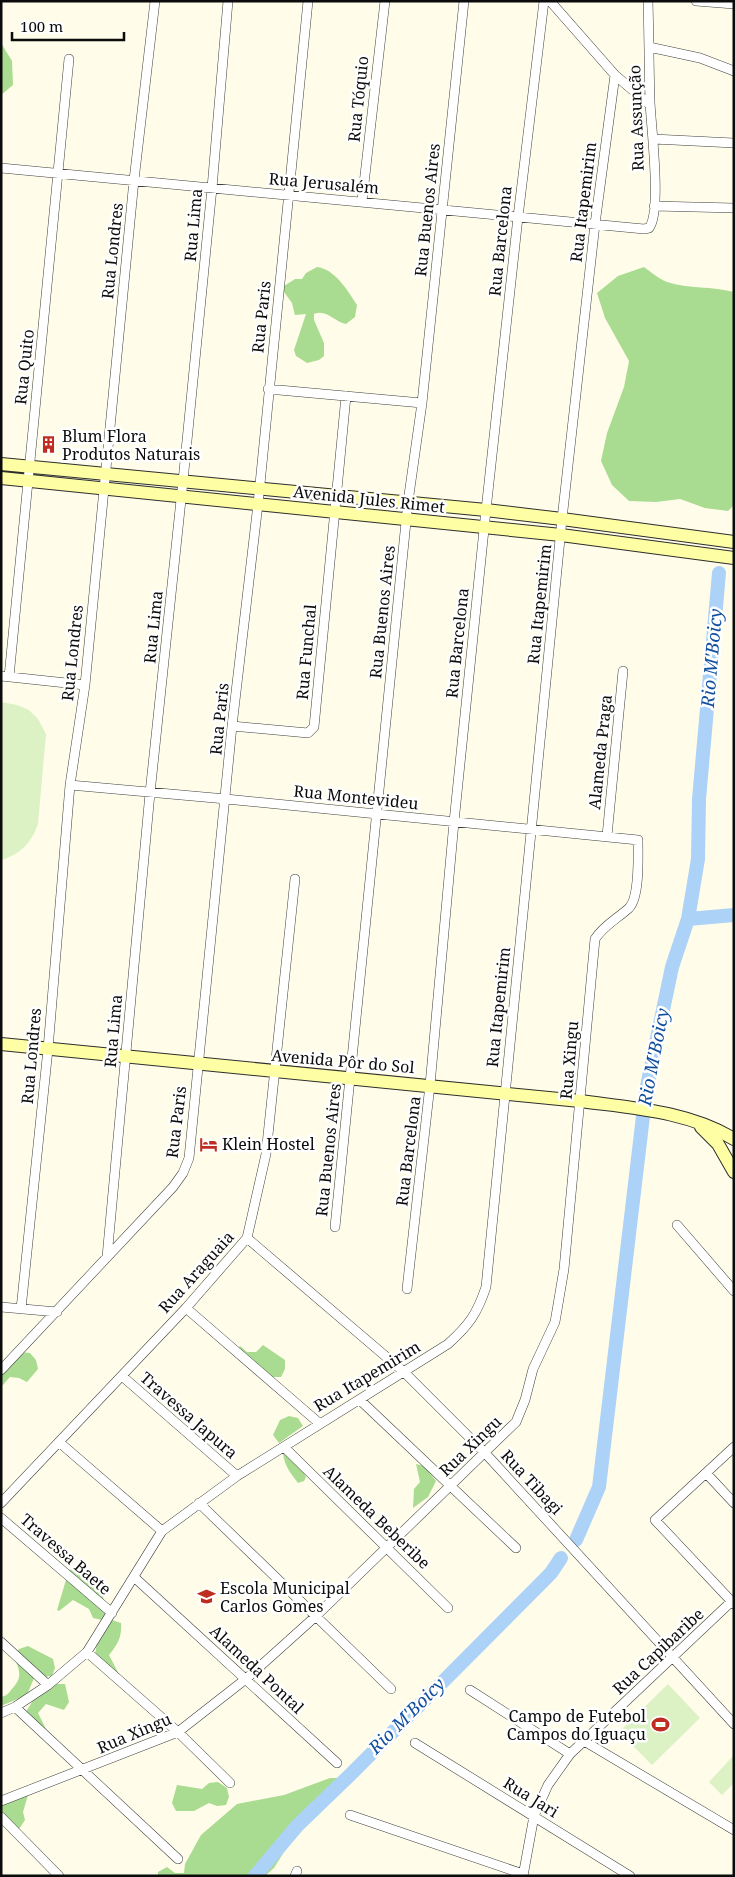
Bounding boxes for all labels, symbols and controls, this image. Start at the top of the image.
scale bar [12,10,125,42]
text: 100 m [20,16,63,36]
street label: Rua Tóquio [343,55,373,143]
street label: Rua Assunção [623,65,649,171]
street label: Rua Itapemirim [565,141,601,263]
street label: Rua Buenos Aires [409,142,445,278]
street label: Rua Jerusalém [268,167,380,199]
street label: Rua Barcelona [483,185,517,297]
street label: Rua Lima [179,188,207,262]
street label: Rua Londres [96,202,128,300]
street label: Rua Paris [246,280,276,354]
street label: Rua Quito [9,328,39,406]
place label: Blum Flora Produtos Naturais [62,425,200,465]
building icon: Blum Flora Produtos Naturais [38,435,58,455]
street label: Avenida Jules Rimet [292,480,446,518]
street label: Rua Itapemirim [522,543,556,665]
street label: Rua Buenos Aires [364,544,400,680]
street label: Rua Barcelona [440,587,474,699]
street label: Rua Lima [138,590,168,664]
street label: Rua Funchal [291,603,321,701]
street label: Rua Londres [56,604,88,702]
water label: Rio M'Boicy [695,607,727,709]
street label: Rua Paris [204,682,234,756]
street label: Alameda Praga [583,693,617,811]
street label: Rua Montevideu [292,780,420,814]
street label: Rua Itapemirim [481,946,515,1068]
street label: Rua Lima [99,994,127,1068]
water label: Rio M'Boicy [632,1006,674,1109]
street label: Rua Londres [16,1007,46,1105]
street label: Rua Xingu [555,1020,583,1100]
street label: Avenida Pôr do Sol [271,1044,415,1078]
street label: Rua Buenos Aires [310,1082,346,1218]
street label: Rua Paris [161,1085,191,1159]
street label: Rua Barcelona [390,1095,426,1207]
place label: Klein Hostel [222,1133,315,1155]
hotel icon: Klein Hostel [198,1134,218,1154]
street label: Rua Araguaia [153,1226,239,1318]
street label: Rua Itapemirim [310,1335,424,1417]
street label: Travessa Japura [136,1367,242,1463]
street label: Rua Xingu [434,1411,506,1481]
street label: Rua Tibagi [496,1445,568,1519]
street label: Alameda Beberibe [319,1460,435,1574]
street label: Travessa Baete [16,1508,116,1600]
place label: Escola Municipal Carlos Gomes [220,1577,350,1617]
school or university icon: Escola Municipal Carlos Gomes [196,1587,216,1607]
street label: Rua Capibaribe [608,1603,708,1699]
street label: Alameda Pontal [205,1620,309,1718]
water label: Rio M'Boicy [362,1672,450,1760]
place label: Campo de Futebol Campos do Iguaçu [507,1705,646,1745]
street label: Rua Xingu [94,1708,174,1758]
sports icon: Campo de Futebol Campos do Iguaçu [650,1715,670,1735]
street label: Rua Jari [499,1771,563,1823]

